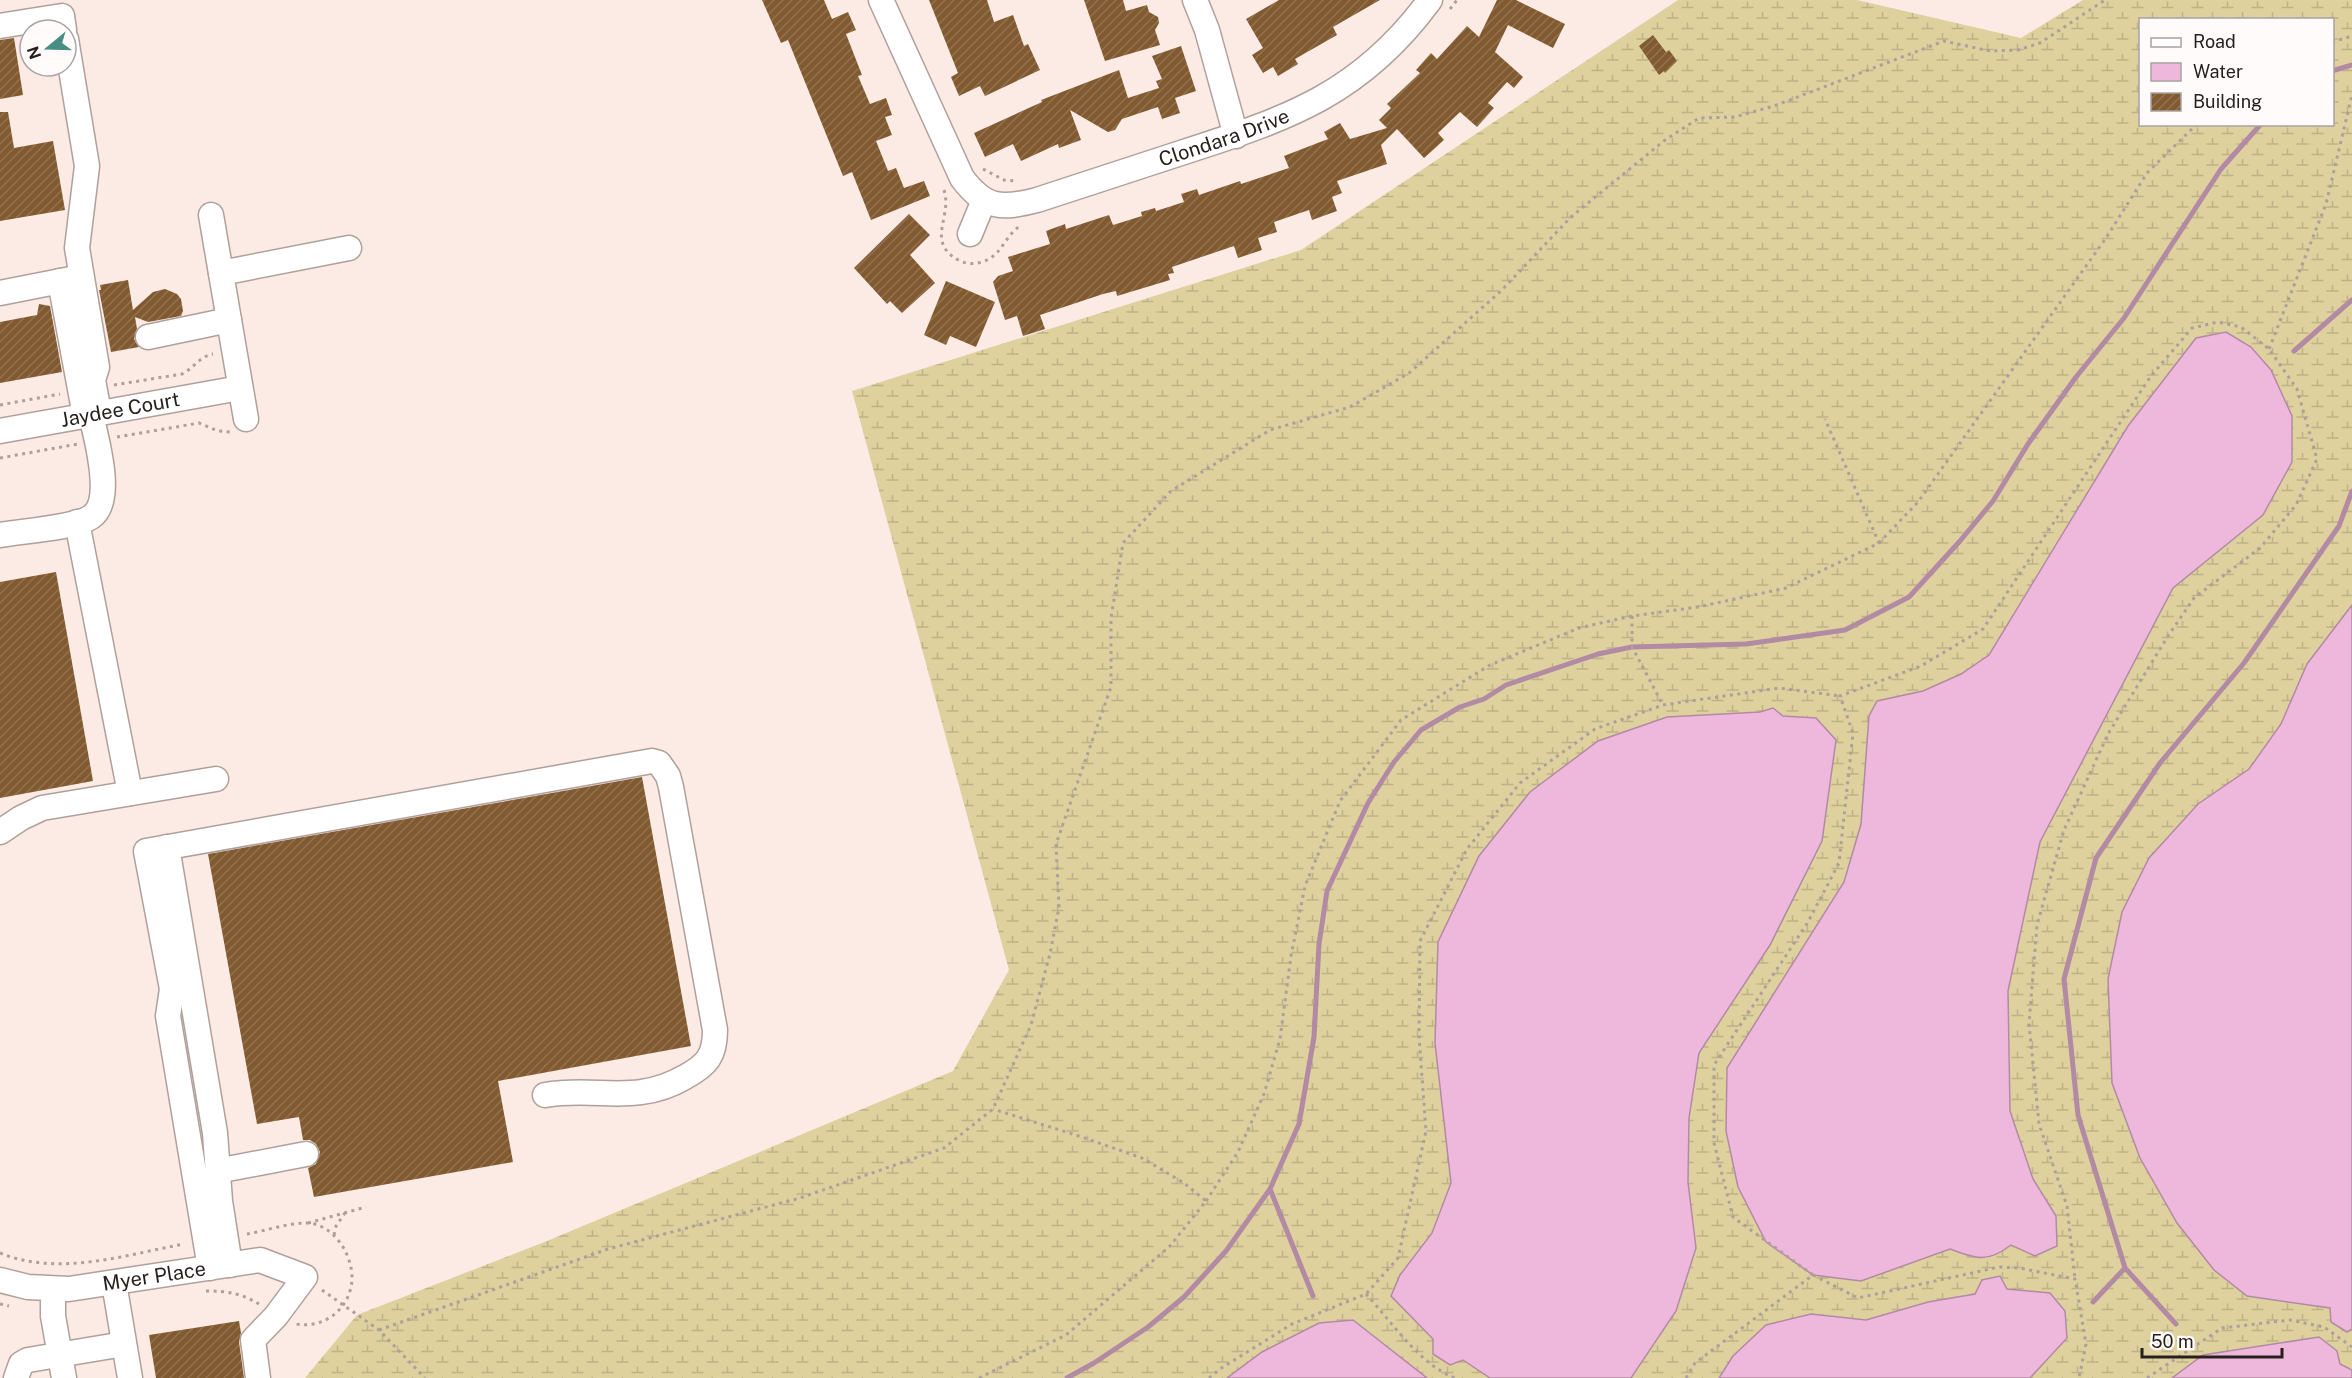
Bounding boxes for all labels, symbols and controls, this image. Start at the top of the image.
north arrow [18,18,78,78]
legend [2139,18,2334,126]
text: Road [2193,31,2236,52]
text: N [23,44,45,62]
text: Water [2193,61,2243,82]
text: Building [2193,91,2262,112]
street label: Clondara Drive [1156,104,1293,171]
street label: Jaydee Court [59,387,181,432]
street label: Myer Place [101,1256,207,1296]
scale bar [2142,1321,2282,1359]
text: 50 m [2151,1331,2194,1352]

